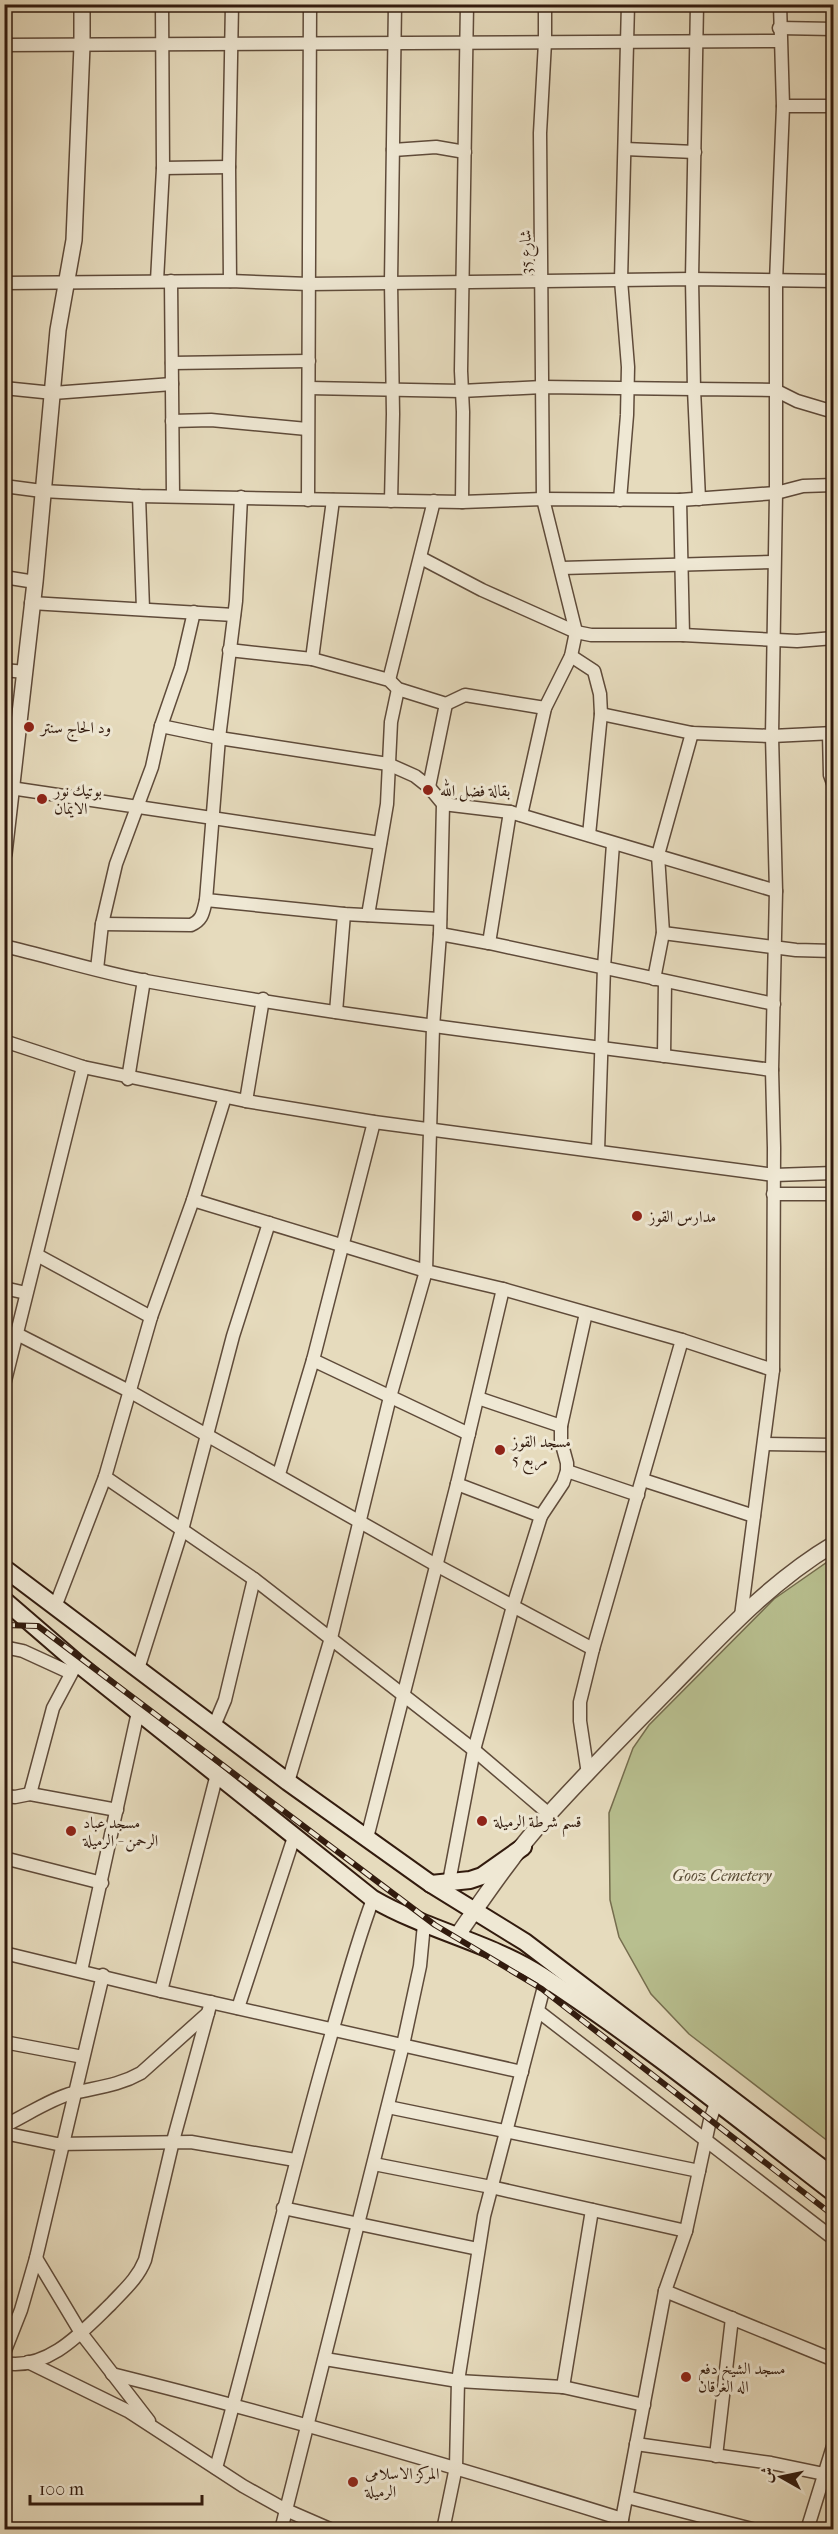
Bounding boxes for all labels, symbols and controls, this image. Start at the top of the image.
street label: شارع 35 [516,229,539,275]
place label: ود الحاج سنتر [39,718,111,742]
marker: ود الحاج سنتر [22,720,36,734]
place label: بقالة فضل الله [440,778,510,802]
place label: بوتيك نور الايمان [52,781,102,818]
marker: بقالة فضل الله [421,783,435,797]
marker: بوتيك نور الايمان [35,792,49,806]
place label: مدارس القوز [647,1207,716,1227]
marker: مدارس القوز [630,1209,644,1223]
place label: مسجد القوز مربع 5 [510,1432,571,1475]
marker: مسجد القوز مربع 5 [493,1443,507,1457]
place label: قسم شرطة الرميلة [493,1812,581,1838]
place label: مسجد عباد الرحمن - الرميلة [82,1813,158,1852]
marker: قسم شرطة الرميلة [475,1814,489,1828]
marker: مسجد عباد الرحمن - الرميلة [64,1824,78,1838]
park label: Gooz Cemetery [672,1866,772,1885]
place label: مسجد الشيخ دفع اله الغرقان [698,2359,786,2397]
marker: مسجد الشيخ دفع اله الغرقان [679,2370,693,2384]
north arrow [751,2447,811,2507]
place label: المركز الاسلامي الرميلة [364,2464,440,2501]
text: ش [756,2465,777,2484]
scale bar [30,2468,202,2506]
marker: المركز الاسلامي الرميلة [346,2475,360,2489]
text: 100 m [39,2479,84,2500]

